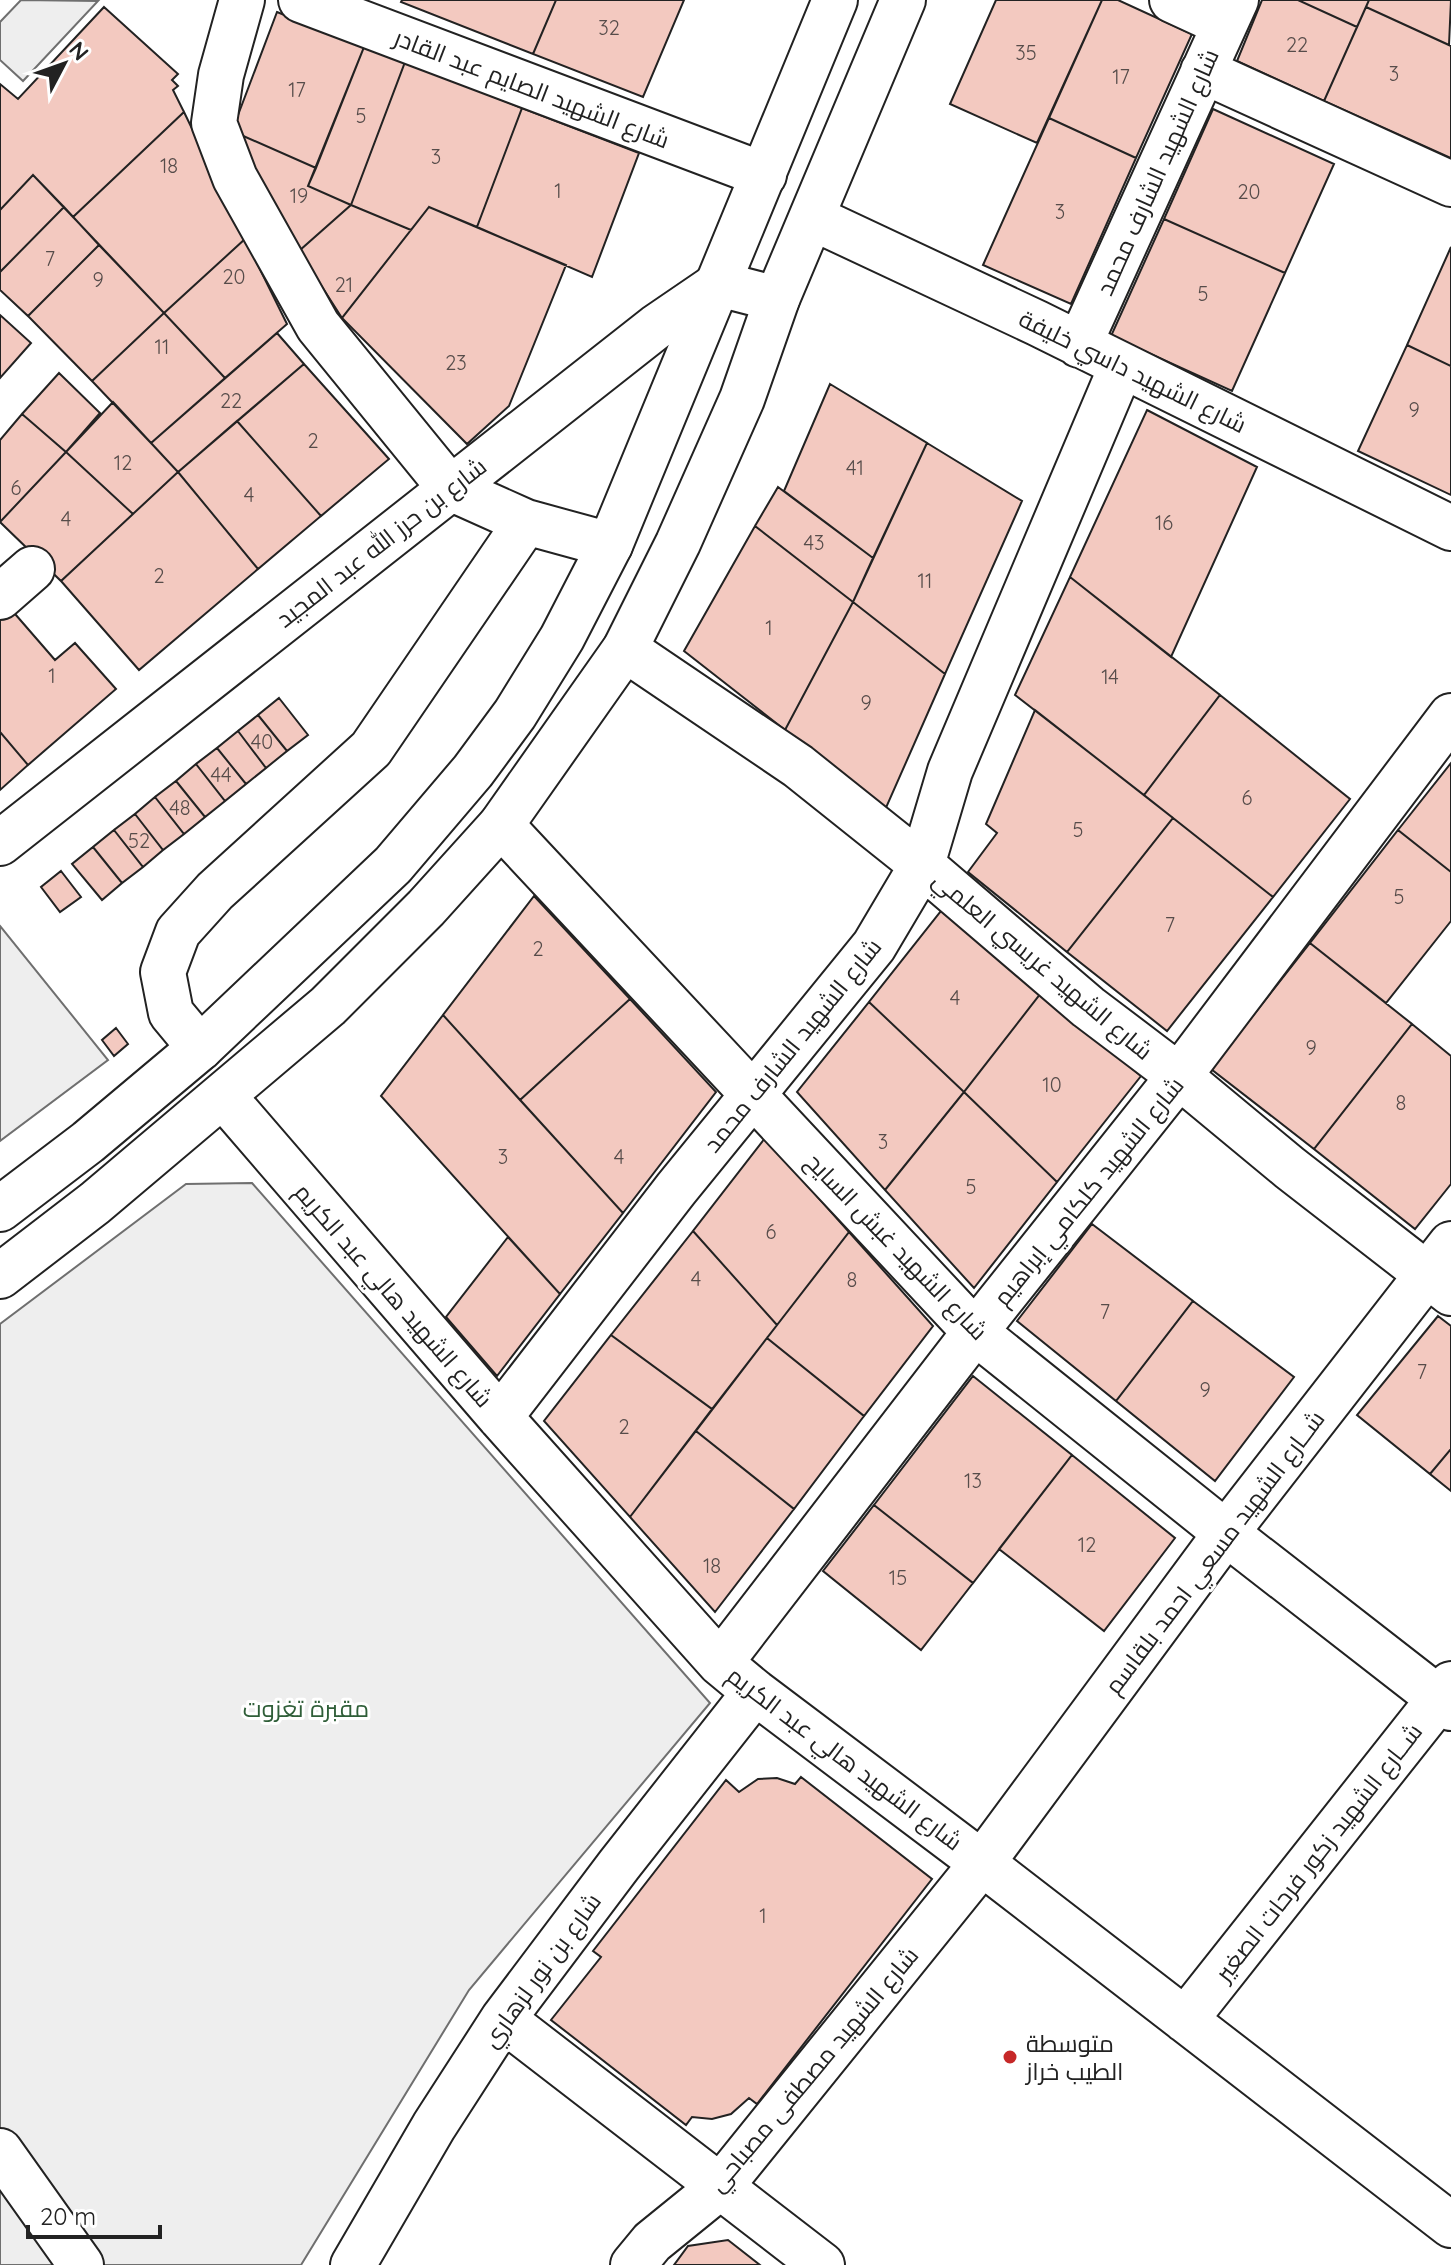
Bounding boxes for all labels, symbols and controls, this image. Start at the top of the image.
house number: 32 [598,15,620,40]
street label: شارع الشهيد الصايم عبد القادر [388,21,674,156]
north arrow [24,24,104,104]
house number: 22 [1286,32,1308,57]
text: N [63,36,95,66]
house number: 35 [1015,40,1037,65]
street label: شارع الشهيد الشارف محمد [1089,44,1227,301]
house number: 3 [1389,61,1399,86]
house number: 17 [1112,64,1130,89]
house number: 17 [288,77,306,102]
house number: 5 [356,103,366,128]
house number: 3 [431,144,441,169]
house number: 18 [160,153,178,178]
house number: 1 [554,178,562,203]
house number: 20 [1238,179,1260,204]
house number: 19 [290,183,308,208]
house number: 3 [1055,199,1065,224]
house number: 7 [45,246,55,271]
house number: 20 [223,264,245,289]
house number: 9 [92,267,104,292]
house number: 21 [335,272,353,297]
house number: 5 [1198,281,1208,306]
street label: شارع الشهيد داسي خليفة [1013,303,1252,443]
house number: 11 [155,334,169,359]
house number: 23 [445,350,467,375]
house number: 22 [220,388,242,413]
house number: 9 [1408,397,1420,422]
house number: 2 [307,428,319,453]
house number: 12 [114,450,132,475]
street label: شارع بن حرز الله عبد المجيد [270,451,493,635]
house number: 41 [846,455,864,480]
house number: 6 [11,475,22,500]
house number: 4 [244,482,254,507]
house number: 4 [61,506,71,531]
house number: 16 [1155,510,1173,535]
house number: 43 [803,530,825,555]
house number: 2 [153,563,165,588]
house number: 11 [918,568,932,593]
house number: 1 [765,615,773,640]
house number: 1 [48,663,56,688]
house number: 14 [1101,664,1119,689]
house number: 9 [860,690,872,715]
house number: 40 [251,729,273,754]
house number: 44 [210,762,232,787]
house number: 6 [1242,785,1253,810]
house number: 48 [169,795,191,820]
house number: 5 [1073,817,1083,842]
house number: 52 [128,828,150,853]
street label: شارع الشهيد غريسي العلمي [924,864,1159,1070]
house number: 5 [1394,884,1404,909]
house number: 7 [1165,912,1175,937]
street label: شارع الشهيد الشارف محمد [697,932,889,1159]
house number: 2 [532,936,544,961]
house number: 4 [950,985,960,1010]
house number: 9 [1305,1035,1317,1060]
street label: شارع الشهيد كلكامي إبراهيم [986,1070,1194,1315]
house number: 10 [1042,1072,1062,1097]
house number: 8 [1396,1090,1406,1115]
house number: 3 [878,1129,888,1154]
house number: 3 [498,1144,508,1169]
house number: 4 [614,1144,624,1169]
street label: شارع الشهيد غبش السايح [798,1146,994,1347]
house number: 5 [966,1174,976,1199]
street label: شارع الشهيد هالي عبد الكريم [285,1177,499,1416]
house number: 6 [766,1219,777,1244]
house number: 4 [691,1266,701,1291]
house number: 8 [847,1267,857,1292]
house number: 7 [1100,1299,1110,1324]
house number: 7 [1417,1359,1427,1384]
house number: 9 [1199,1377,1211,1402]
street label: شــارع الشهيد مسعي احمد بلقاسم [1098,1404,1334,1703]
house number: 2 [618,1414,630,1439]
house number: 13 [964,1468,982,1493]
house number: 12 [1078,1532,1096,1557]
house number: 18 [703,1553,721,1578]
house number: 15 [889,1565,907,1590]
street label: شارع الشهيد هالي عبد الكريم [718,1660,969,1860]
park label: مقبرة تغزوت [243,1693,369,1723]
street label: شــارع الشهيد زكور فرحات الصغير [1207,1717,1430,1990]
street label: شارع بن نور لزهاري [475,1887,610,2055]
house number: 1 [759,1903,767,1928]
street label: شارع الشهيد مصطفى مصباحي [702,1940,928,2201]
place label: متوسطة الطيب خراز [1024,2028,1124,2086]
marker: متوسطة الطيب خراز [1001,2048,1019,2066]
scale bar [28,2189,160,2239]
text: 20 m [40,2201,96,2231]

